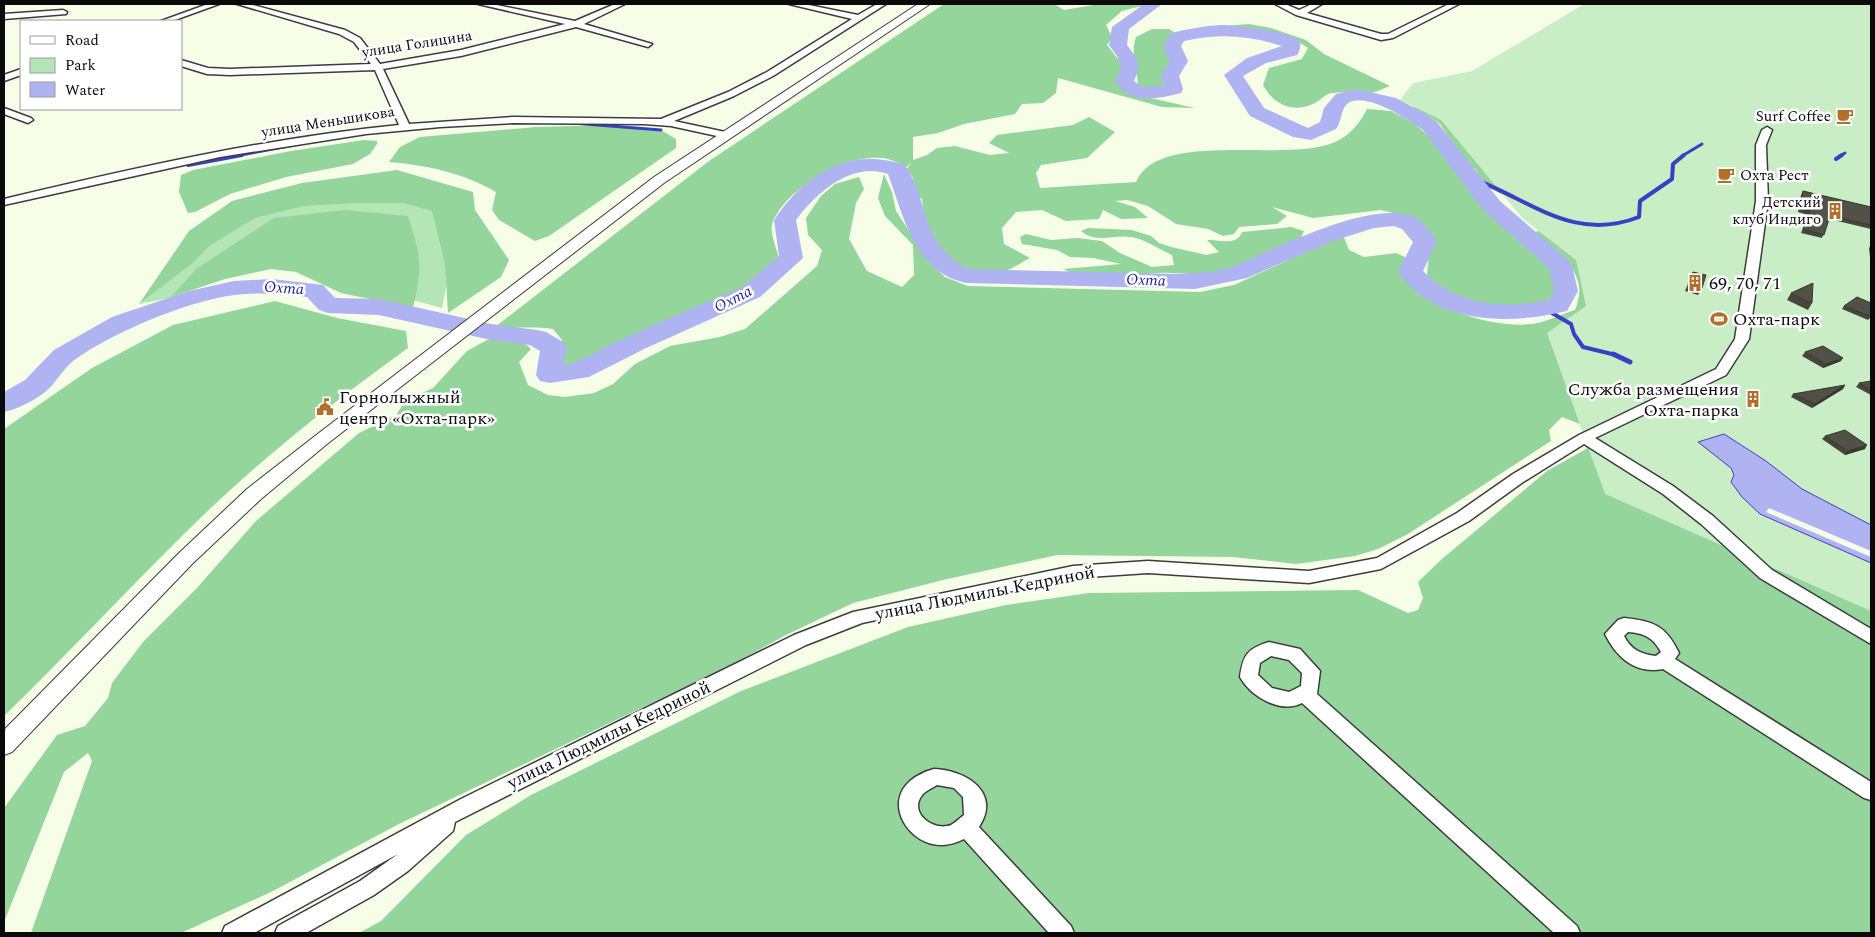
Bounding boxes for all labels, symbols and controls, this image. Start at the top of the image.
legend [20,20,182,110]
street label: улица Голицина [359,24,474,64]
text: Road [65,29,99,52]
text: Park [65,54,96,77]
text: Water [65,79,105,102]
street label: улица Меньшикова [259,100,397,144]
place label: Surf Coffee [1756,105,1831,128]
cafe icon: Surf Coffee [1835,106,1855,126]
place label: Охта Рест [1740,164,1809,187]
cafe icon: Охта Рест [1716,165,1736,185]
place label: Детский клуб Индиго [1732,191,1821,231]
building icon: Детский клуб Индиго [1825,201,1845,221]
water label: Охта [1126,267,1166,293]
place label: 69, 70, 71 [1709,270,1781,297]
building icon: 69, 70, 71 [1685,273,1705,293]
water label: Охта [263,275,305,301]
water label: Охта [710,279,756,319]
place label: Охта-парк [1733,306,1820,333]
sports icon: Охта-парк [1709,309,1729,329]
place label: Служба размещения Охта-парка [1568,376,1739,424]
place label: Горнолыжный центр «Охта-парк» [339,384,495,432]
building icon: Служба размещения Охта-парка [1743,389,1763,409]
public building icon: Горнолыжный центр «Охта-парк» [315,397,335,417]
street label: улица Людмилы Кедриной [872,558,1097,628]
street label: улица Людмилы Кедриной [502,674,715,797]

